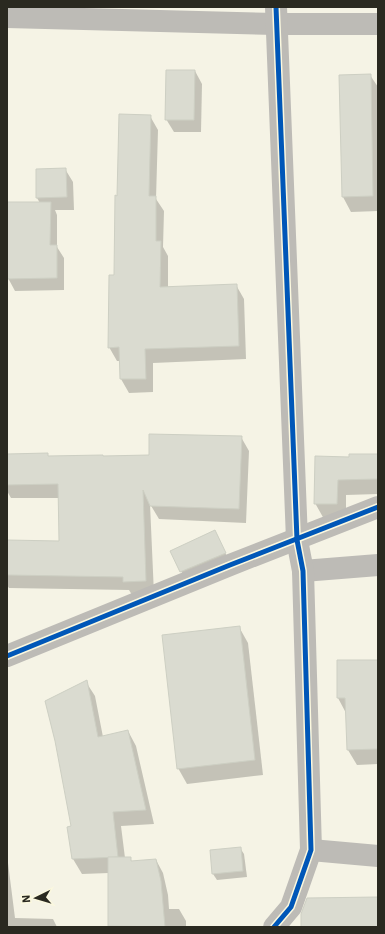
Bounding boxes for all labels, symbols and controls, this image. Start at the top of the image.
north arrow [16,878,56,918]
text: N [19,894,33,903]

